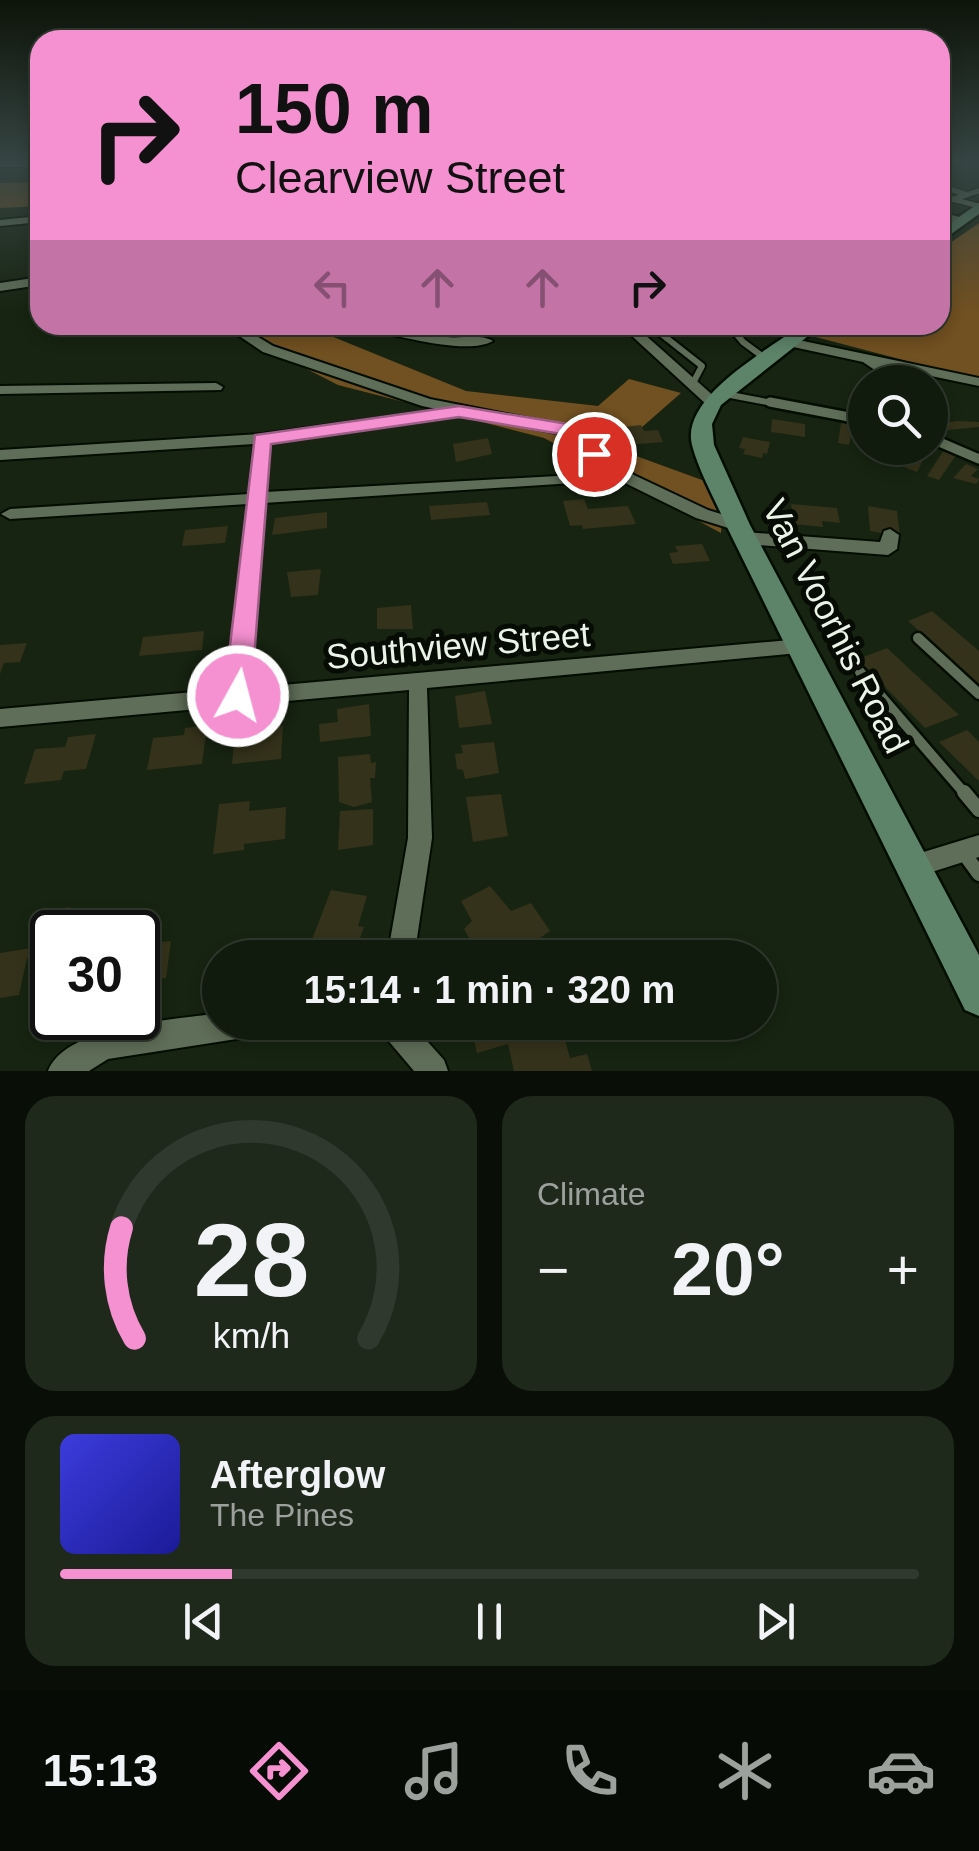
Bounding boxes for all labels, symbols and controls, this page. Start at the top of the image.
icon: right [70,70,200,200]
text: 150 m [235,70,433,148]
text: Clearview Street [235,152,565,203]
icon: left [305,260,360,315]
icon: ahead [410,260,465,315]
icon: ahead [515,260,570,315]
icon: right [620,260,675,315]
map controls [848,365,948,465]
button: search [848,365,948,465]
pin [552,412,637,497]
icon: arrive [567,427,622,482]
street label: Van Voorhis Road [755,493,917,759]
street label: Southview Street [325,614,592,676]
position arrow [186,644,290,748]
speed limit sign: 30 [30,910,160,1040]
text: 15:14 · 1 min · 320 m [304,969,675,1011]
text: Climate [537,1176,645,1212]
text: 28 [193,1202,309,1318]
text: 20° [671,1227,785,1311]
text: − [537,1239,569,1301]
text: + [887,1239,919,1301]
text: km/h [212,1316,290,1356]
text: Afterglow [210,1454,385,1496]
text: The Pines [210,1497,354,1533]
icon: previous [176,1594,231,1649]
icon: pause [462,1594,517,1649]
icon: next [748,1594,803,1649]
icon: directions [244,1736,314,1806]
icon: music [399,1736,469,1806]
icon: phone [555,1736,625,1806]
icon: climate [710,1736,780,1806]
icon: car [866,1736,936,1806]
text: 15:13 [43,1745,158,1796]

